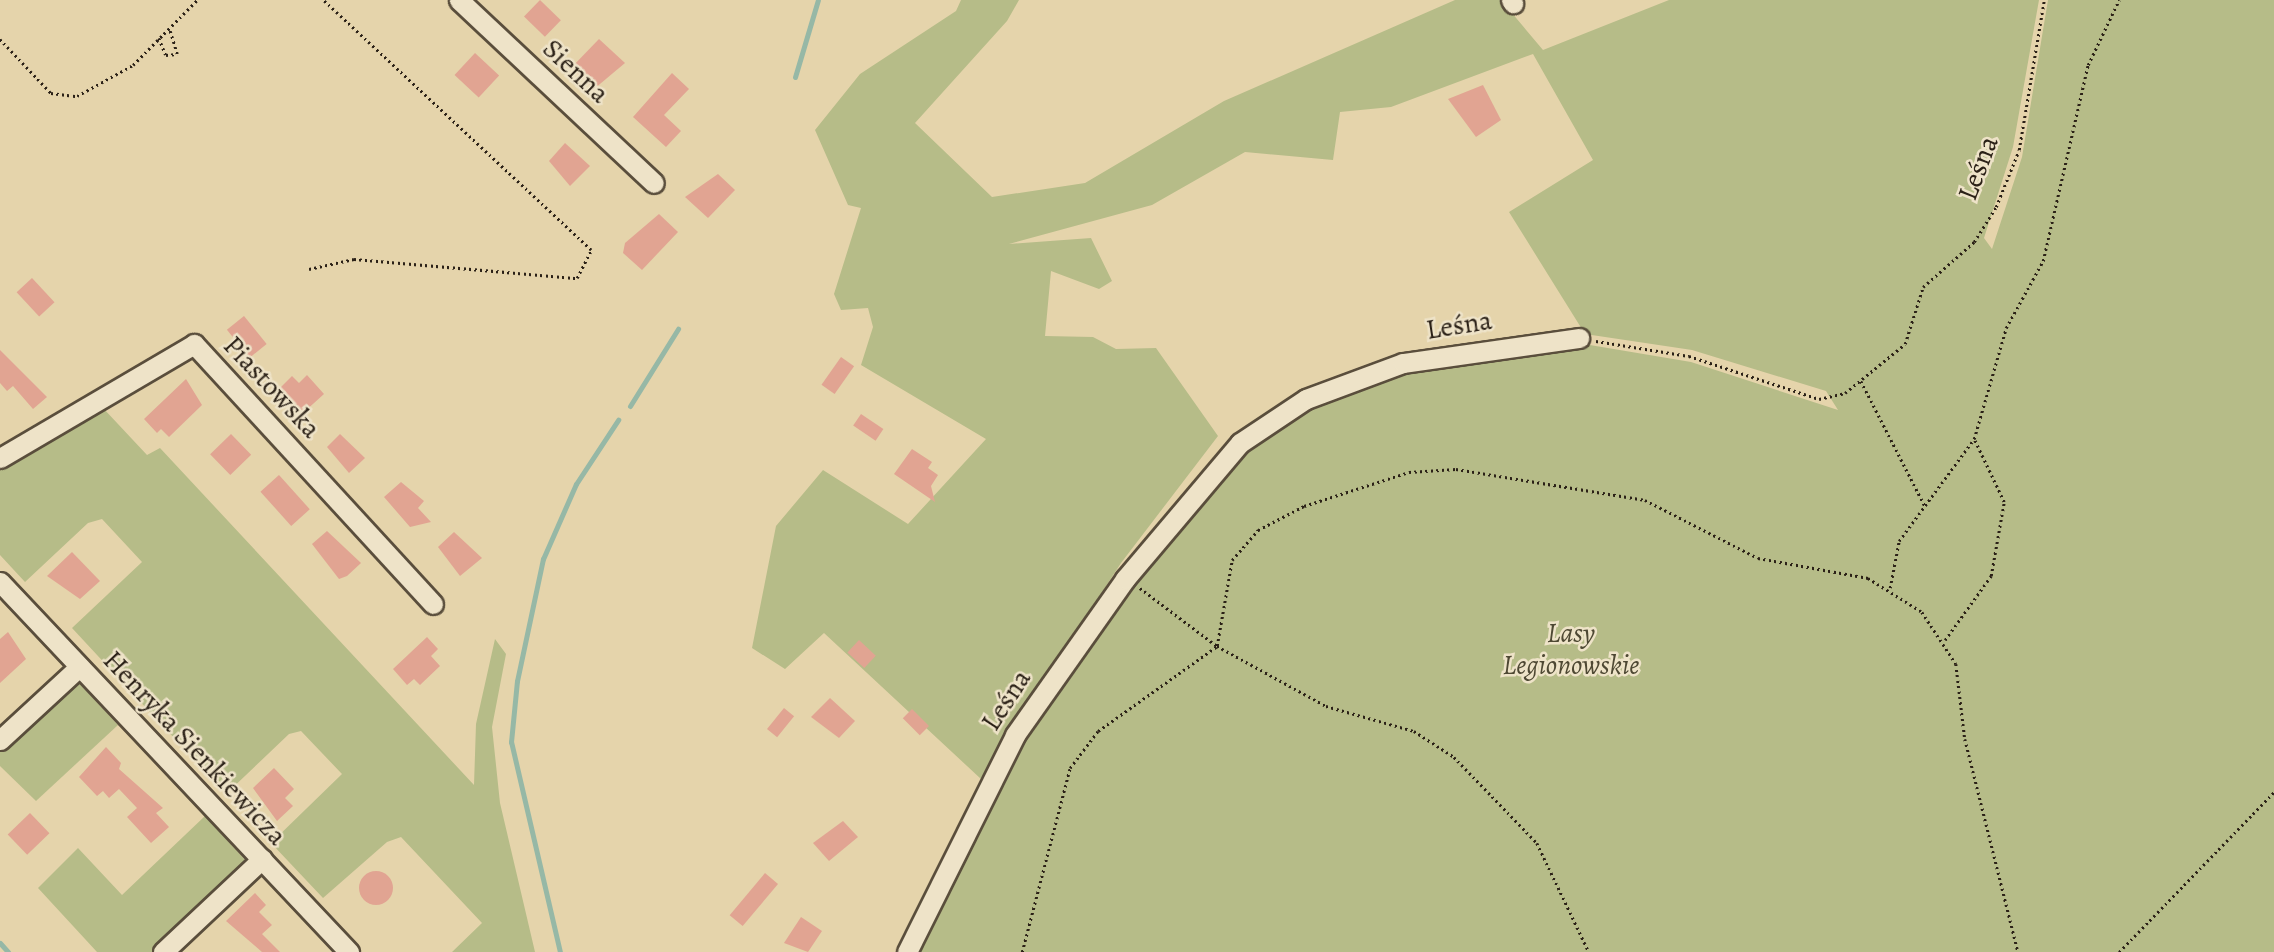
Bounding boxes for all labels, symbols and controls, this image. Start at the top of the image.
street label: Sienna [536,32,616,110]
street label: Leśna [1950,131,2006,205]
street label: Leśna [1424,303,1494,347]
street label: Piastowska [216,329,328,445]
park label: Lasy Legionowskie [1503,616,1639,682]
street label: Henryka Sienkiewicza [96,644,294,852]
street label: Leśna [974,663,1038,737]

